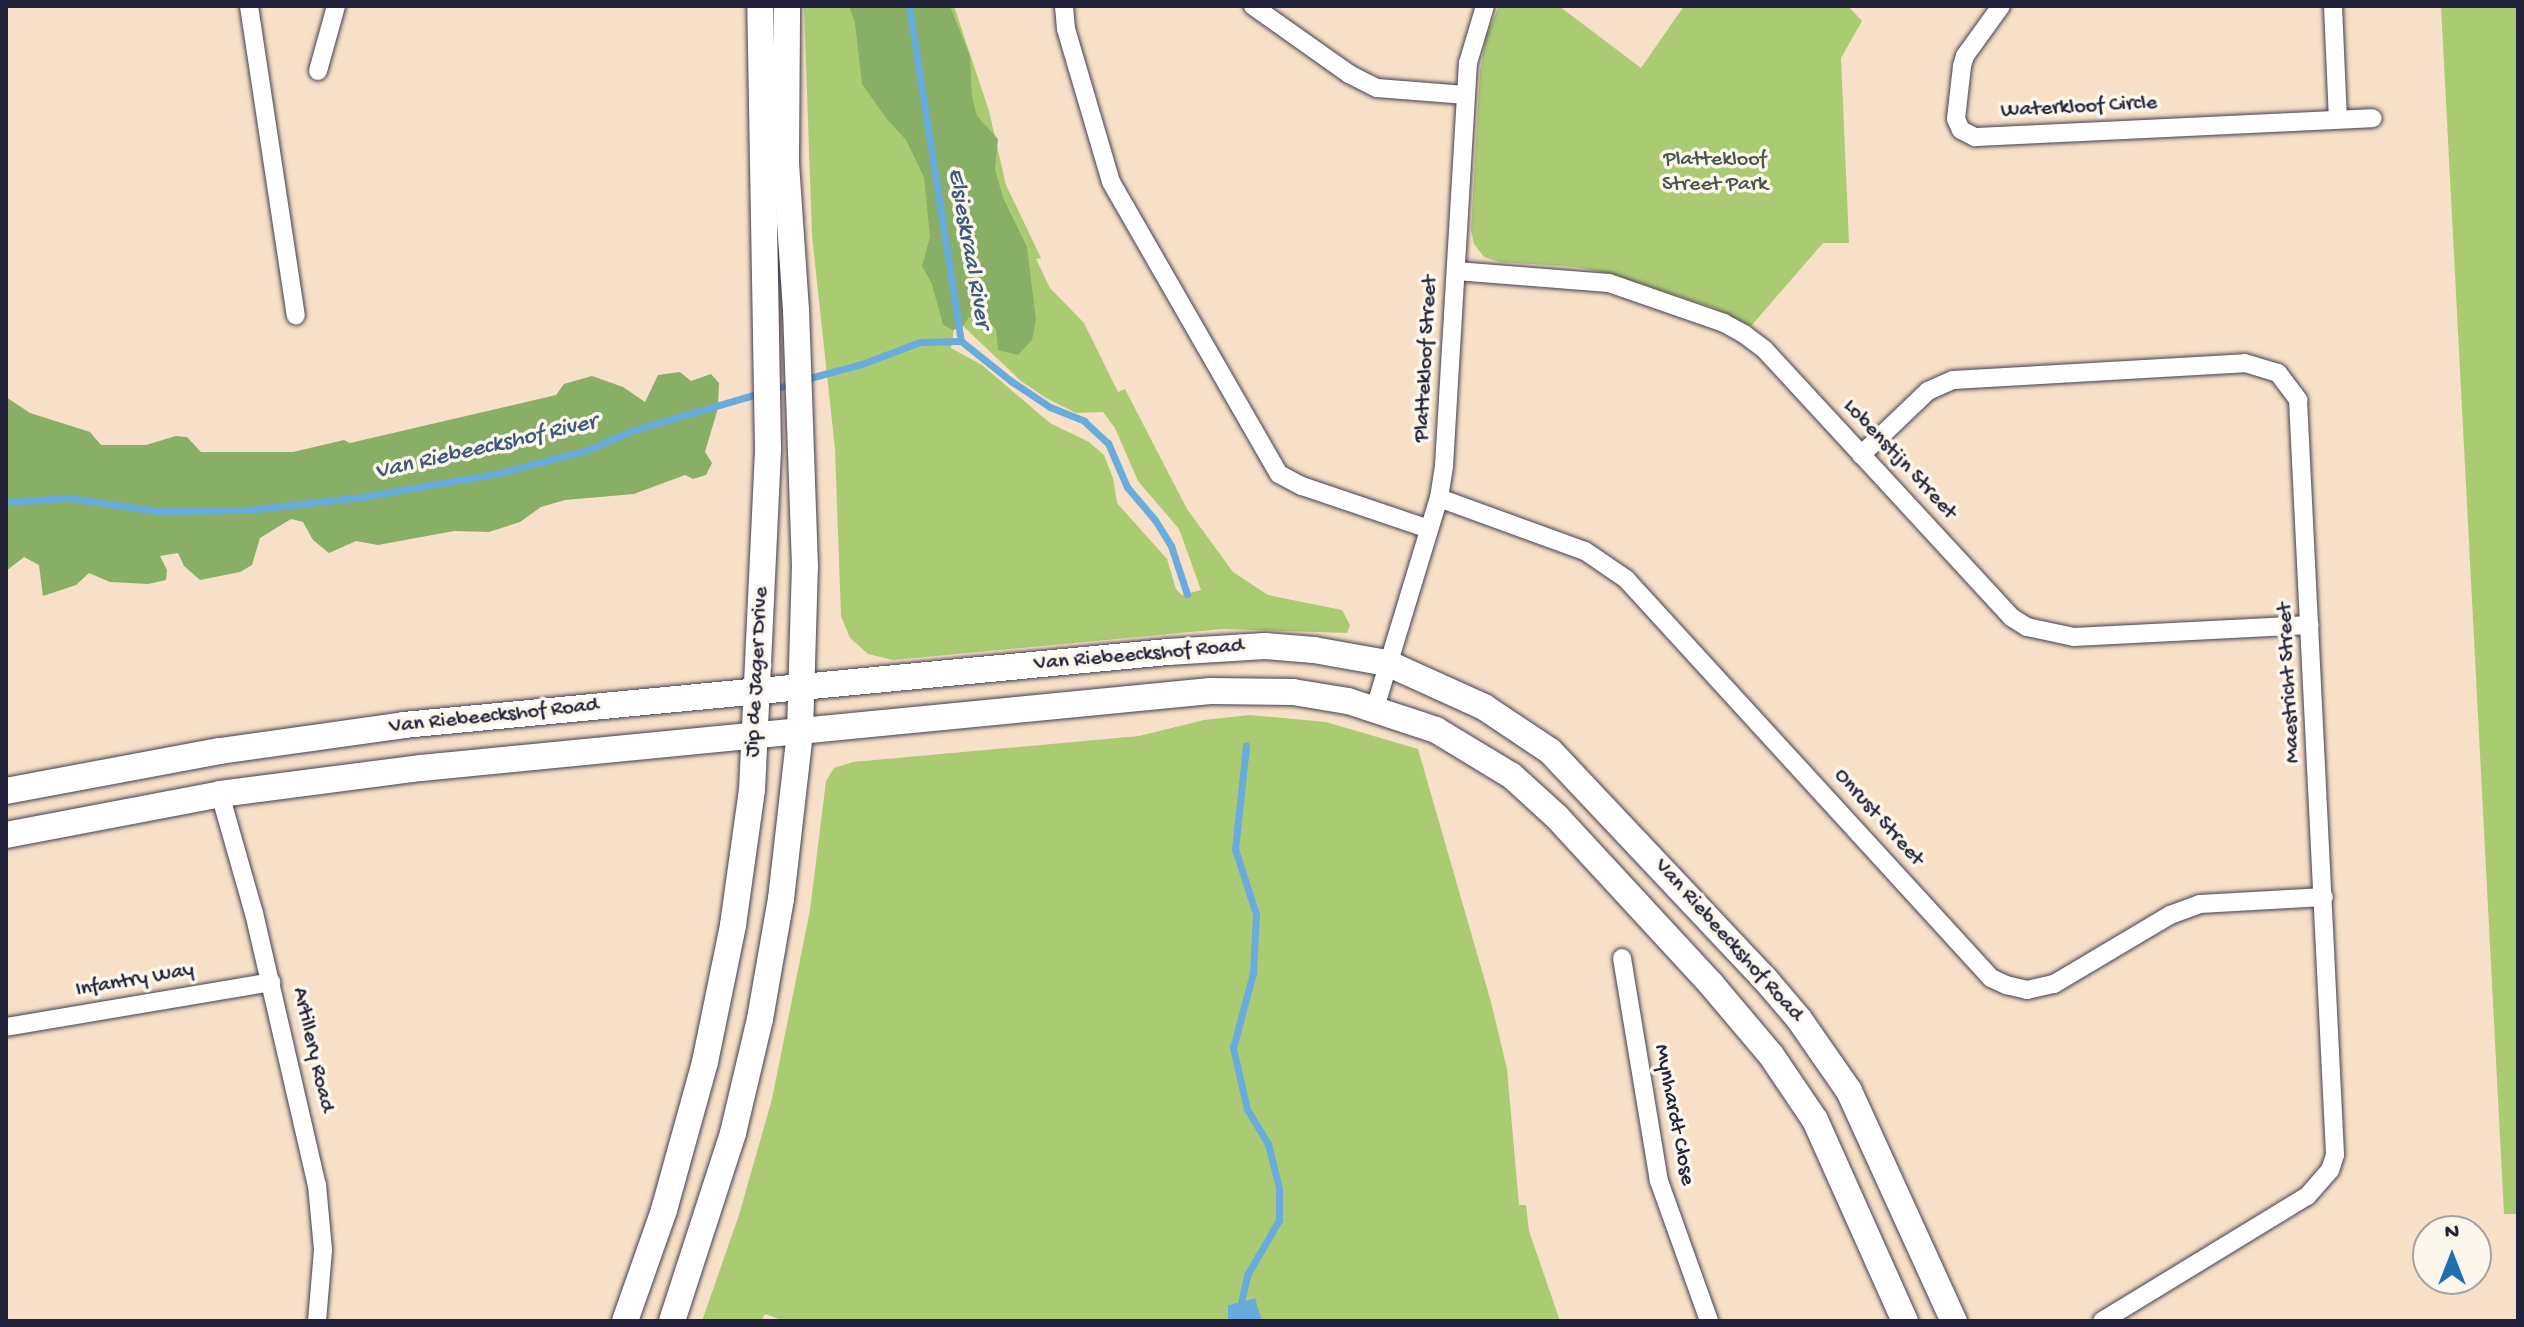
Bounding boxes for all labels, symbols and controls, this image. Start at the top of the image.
street label: Waterkloof Circle [2000,91,2158,125]
park label: Plattekloof Street Park [1662,147,1768,198]
water label: Elsieskraal River [940,166,996,330]
street label: Plattekloof Street [1409,275,1445,443]
street label: Lobenstijn Street [1836,394,1962,526]
water label: Van Riebeeckshof River [372,408,600,488]
street label: Jip de Jager Drive [740,586,776,758]
street label: Maestricht Street [2273,602,2307,764]
street label: Van Riebeeckshof Road [1033,634,1245,678]
street label: Van Riebeeckshof Road [388,693,600,741]
street label: Onrust Street [1827,764,1929,872]
street label: Van Riebeeckshof Road [1648,854,1808,1028]
street label: Infantry Way [74,958,196,1004]
street label: Artillery Road [285,985,339,1115]
street label: Mynhardt Close [1646,1042,1700,1188]
north arrow [2412,1215,2492,1295]
text: N [2445,1220,2459,1246]

